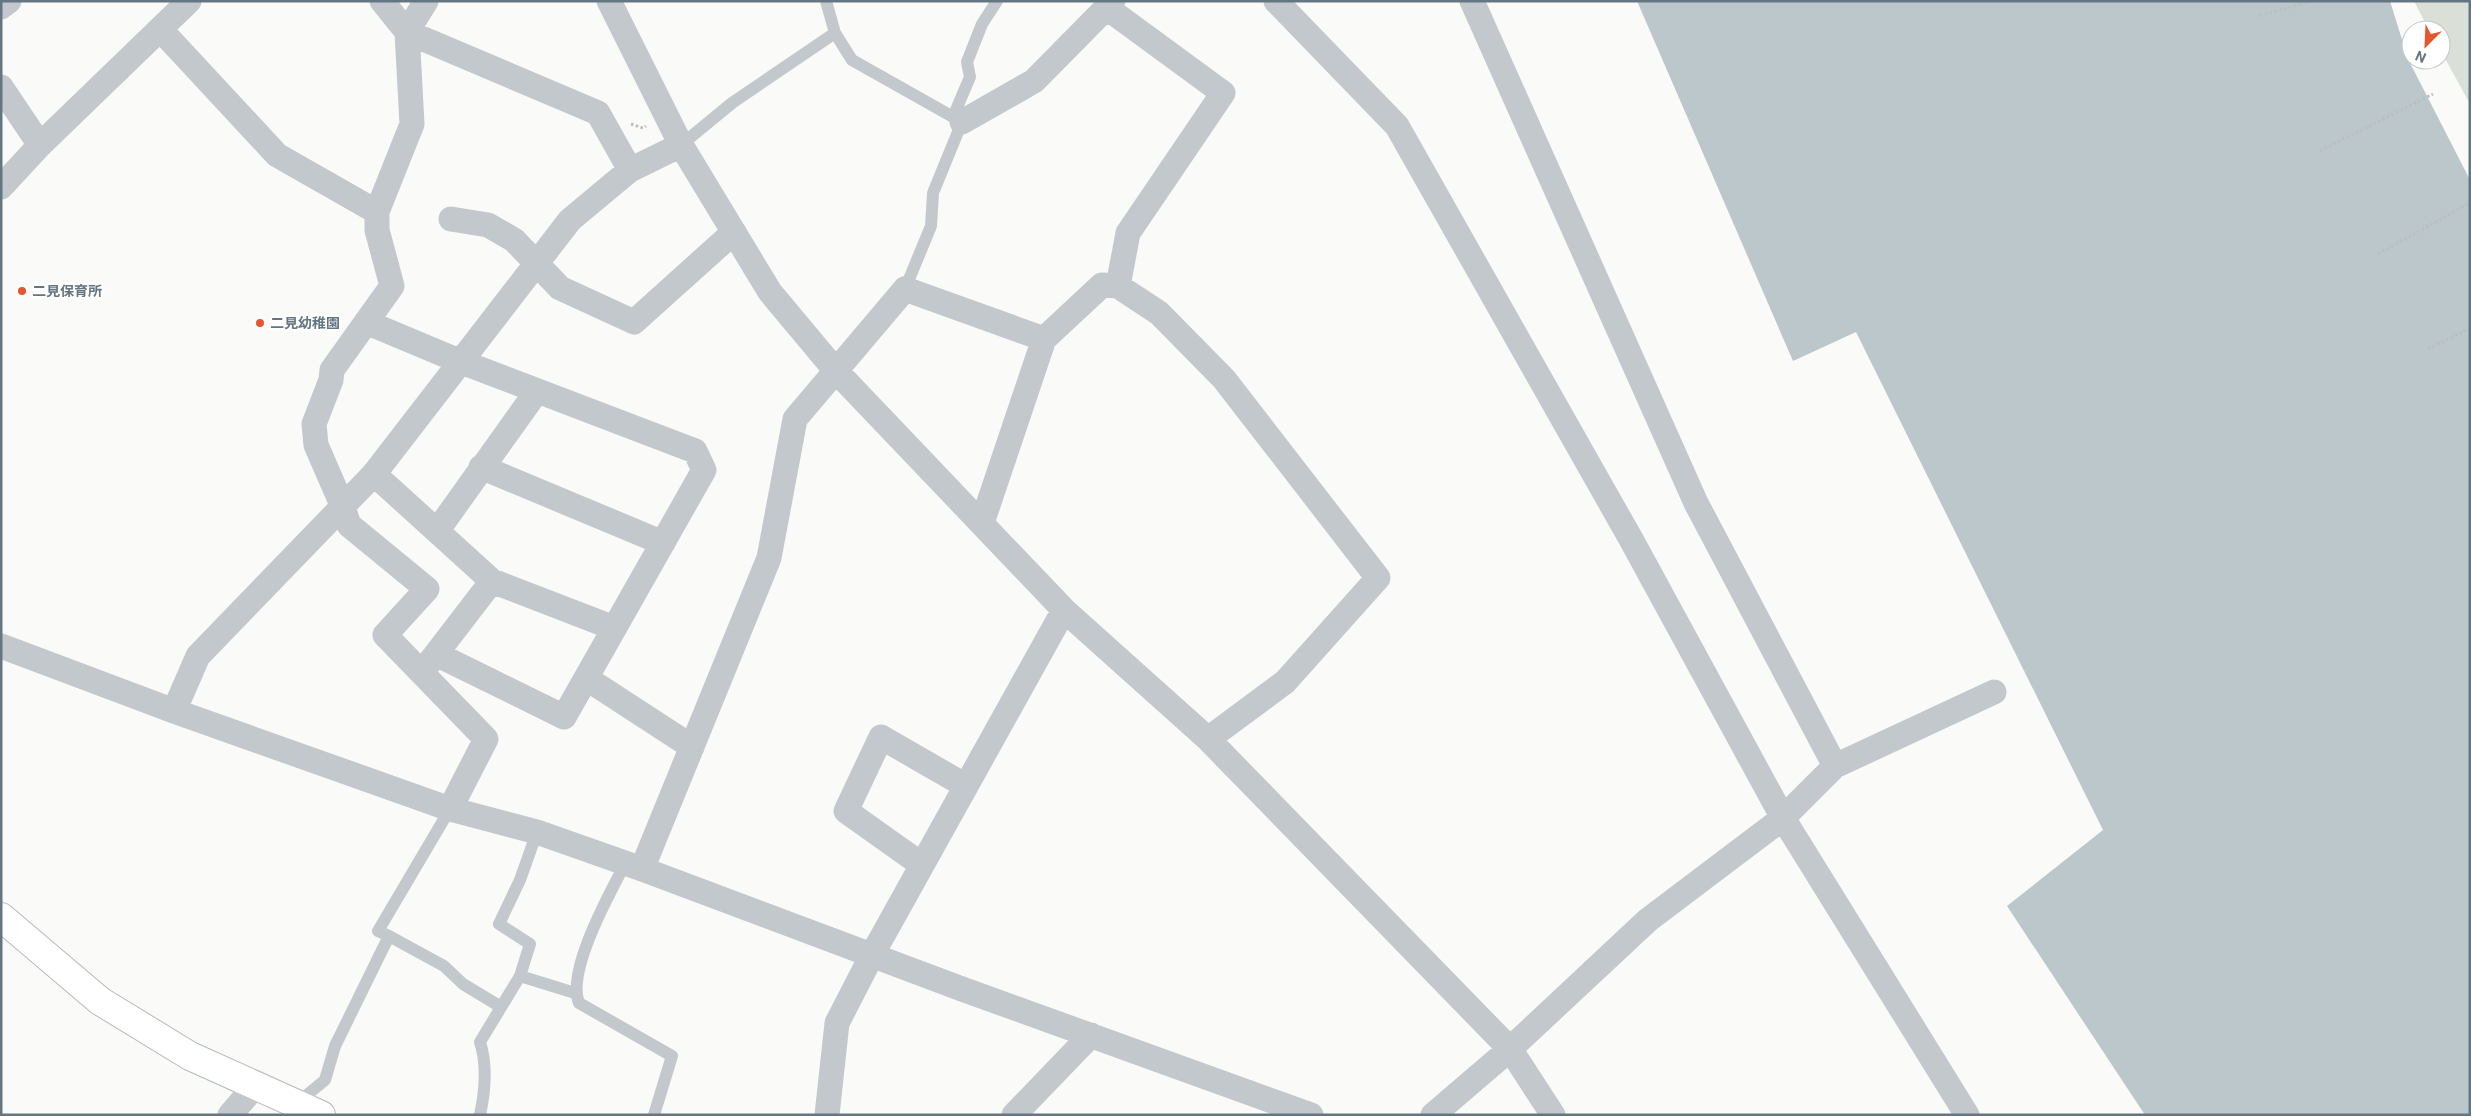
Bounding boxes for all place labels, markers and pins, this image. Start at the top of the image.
place label: 二見保育所 [32,283,102,299]
marker: 二見保育所 [16,285,28,297]
place label: 二見幼稚園 [270,315,340,331]
marker: 二見幼稚園 [254,317,266,329]

